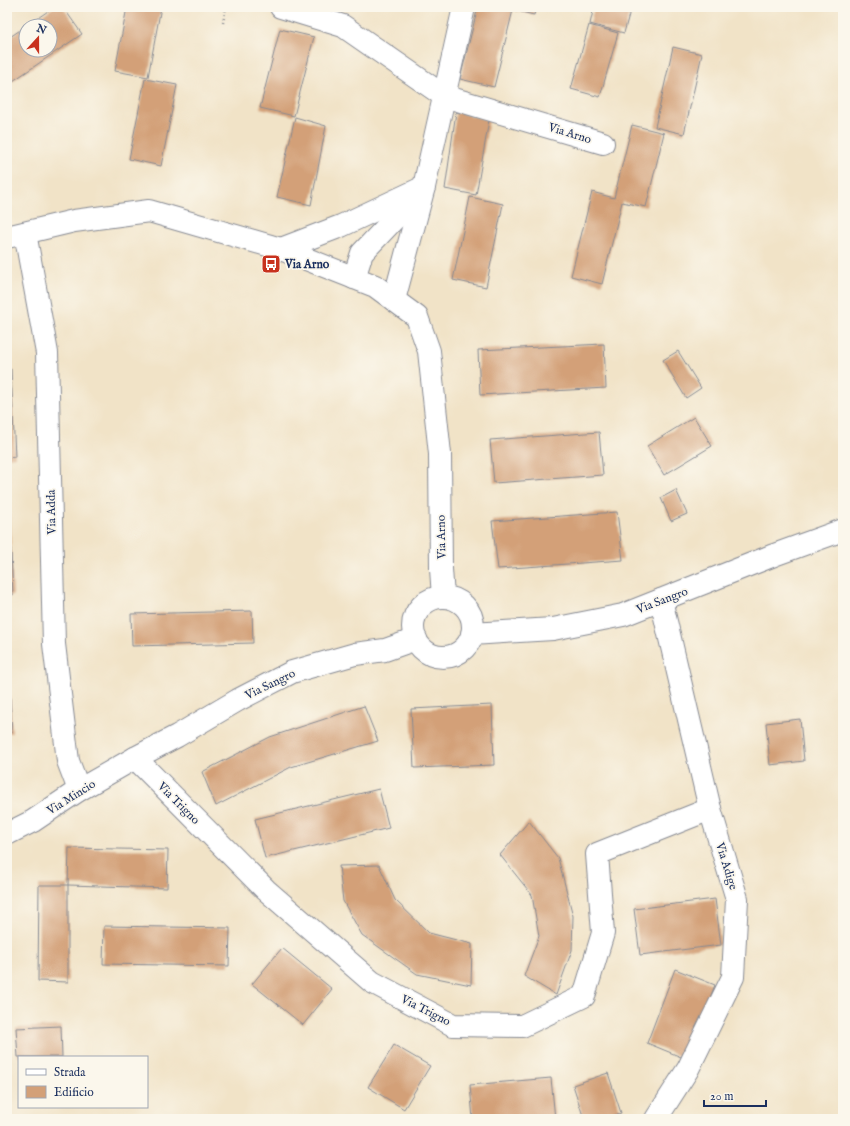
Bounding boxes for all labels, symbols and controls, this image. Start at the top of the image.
north arrow [18,18,58,58]
text: N [33,21,49,38]
street label: Via Arno [546,120,594,147]
bus stop icon: Via Arno [260,253,282,275]
place label: Via Arno [284,257,330,272]
street label: Via Adda [44,489,59,536]
street label: Via Arno [434,514,449,560]
street label: Via Sangro [633,584,691,618]
street label: Via Sangro [242,666,298,703]
street label: Via Mincio [43,776,99,819]
street label: Via Trigno [154,778,203,828]
street label: Via Adige [712,840,741,892]
street label: Via Trigno [398,991,454,1030]
legend [18,1056,148,1108]
text: Strada [54,1065,86,1080]
scale bar [704,1082,766,1108]
text: Edificio [54,1085,94,1100]
text: 20 m [710,1089,733,1104]

